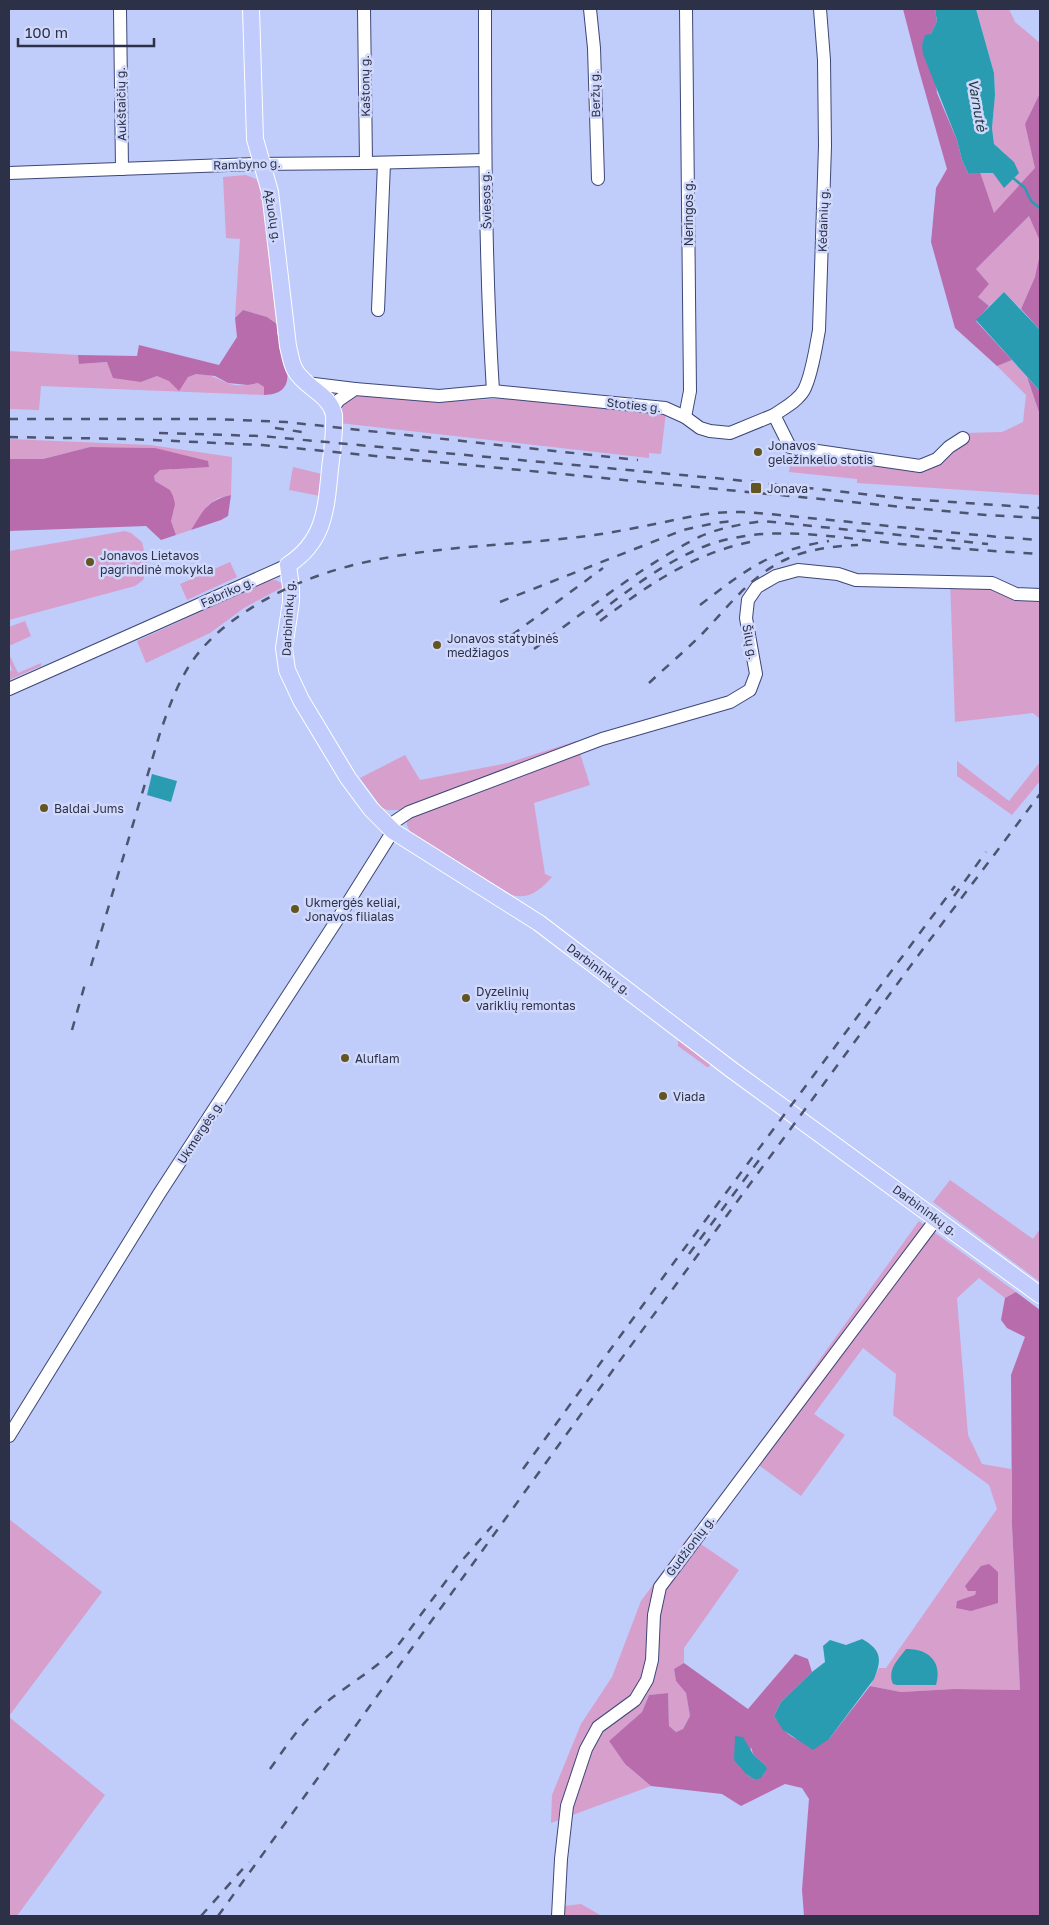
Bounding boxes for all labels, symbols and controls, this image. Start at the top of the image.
scale bar [18,15,154,47]
text: 100 m [25,23,68,41]
street label: Kaštonų g. [357,55,373,117]
street label: Aukštaičių g. [113,67,129,141]
street label: Beržų g. [587,70,603,118]
water label: Varnutė [965,78,991,133]
street label: Rambyno g. [213,155,281,173]
street label: Šviesos g. [477,171,495,229]
street label: Neringos g. [681,180,696,246]
street label: Ąžuolų g. [261,188,285,244]
street label: Kėdainių g. [814,188,832,252]
street label: Stoties g. [606,395,662,415]
place label: Jonavos geležinkelio stotis [768,438,873,467]
marker: Jonavos geležinkelio stotis [752,446,764,458]
marker: Jonava [749,481,763,495]
place label: Jonava [767,481,808,496]
place label: Jonavos Lietavos pagrindinė mokykla [100,548,214,577]
marker: Jonavos Lietavos pagrindinė mokykla [84,556,96,568]
street label: Fabriko g. [198,574,256,610]
street label: Darbininkų g. [279,579,297,657]
street label: Šilų g. [739,623,761,661]
place label: Jonavos statybinės medžiagos [447,631,559,660]
marker: Jonavos statybinės medžiagos [431,639,443,651]
place label: Baldai Jums [54,801,124,816]
marker: Baldai Jums [38,802,50,814]
place label: Ukmergės keliai, Jonavos filialas [305,895,401,924]
marker: Ukmergės keliai, Jonavos filialas [289,903,301,915]
street label: Darbininkų g. [564,940,634,998]
place label: Dyzelinių variklių remontas [476,984,576,1013]
marker: Dyzelinių variklių remontas [460,992,472,1004]
place label: Aluflam [355,1051,400,1066]
marker: Aluflam [339,1052,351,1064]
place label: Viada [673,1089,705,1104]
marker: Viada [657,1090,669,1102]
street label: Ukmergės g. [174,1098,226,1166]
street label: Darbininkų g. [890,1181,960,1239]
street label: Gudžionių g. [663,1513,717,1579]

